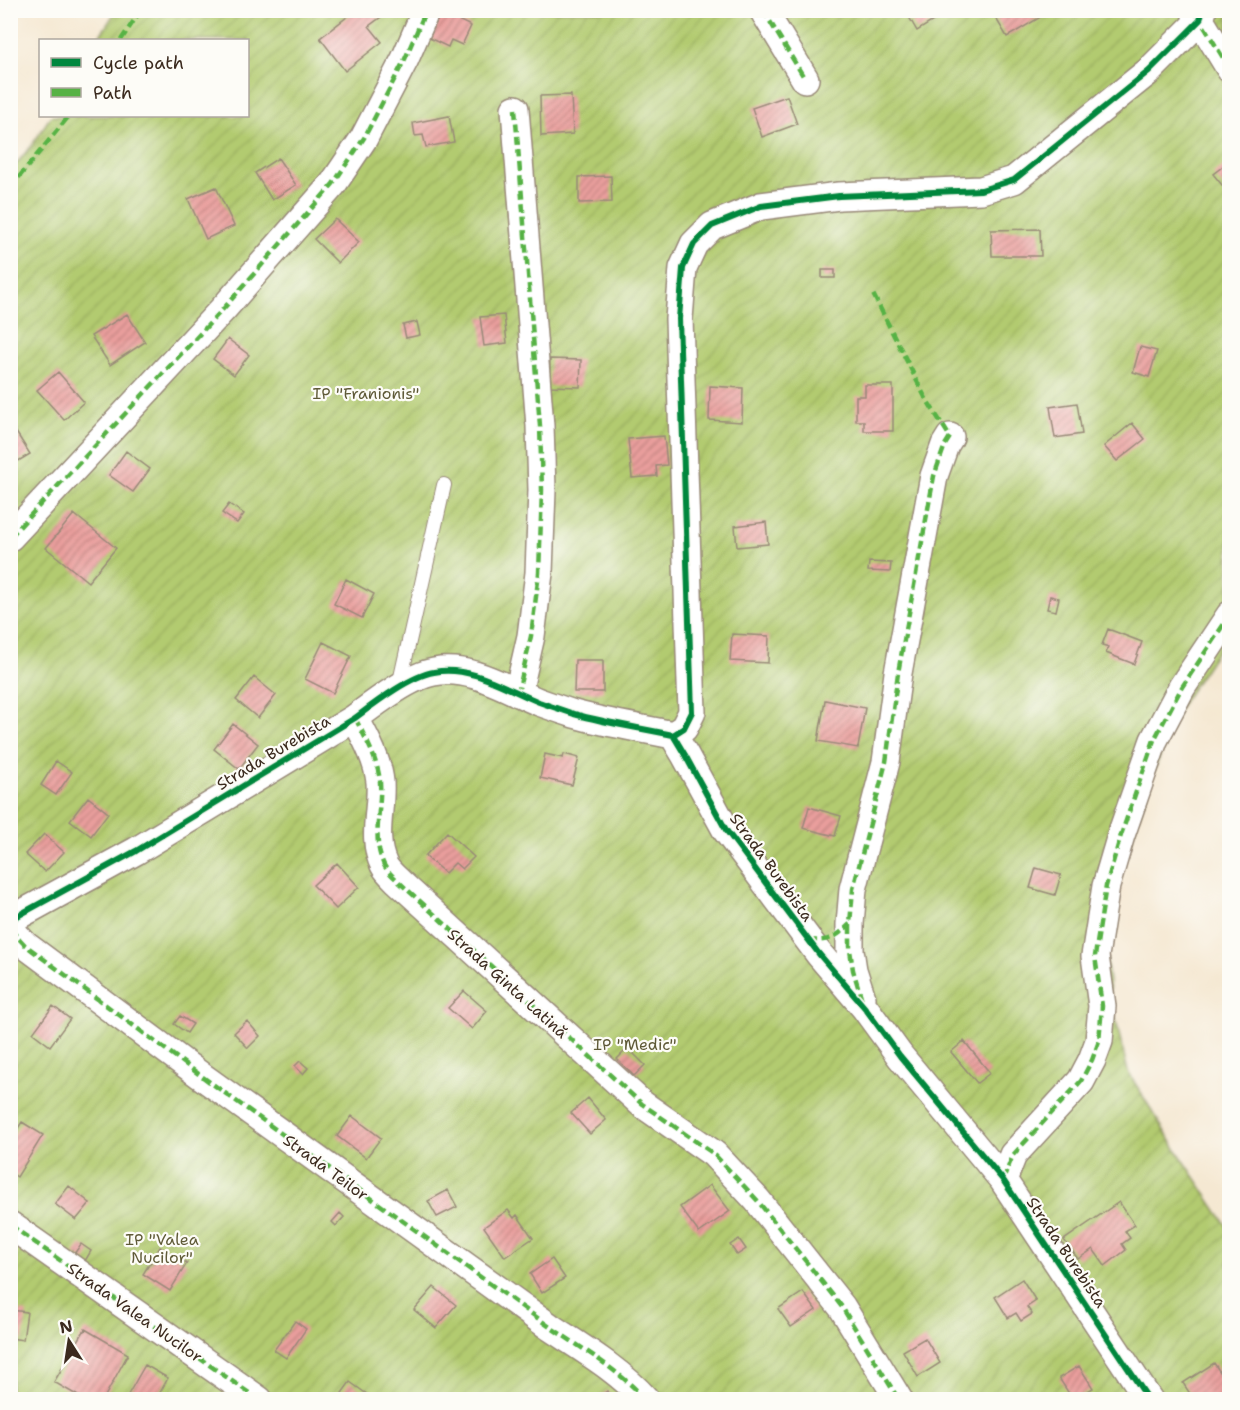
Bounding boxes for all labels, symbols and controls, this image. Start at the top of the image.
legend [39,39,249,117]
text: Cycle path [93,51,184,75]
text: Path [93,81,132,105]
park label: IP "Franionis" [313,383,419,404]
street label: Strada Burebista [212,710,334,795]
street label: Strada Burebista [725,809,818,926]
street label: Strada Ginta Latină [443,924,572,1043]
park label: IP "Medic" [593,1034,677,1055]
street label: Strada Teilor [279,1129,372,1205]
street label: Strada Burebista [1022,1193,1111,1312]
park label: IP "Valea Nucilor" [125,1229,199,1268]
street label: Strada Valea Nucilor [64,1258,206,1366]
north arrow [39,1311,99,1371]

